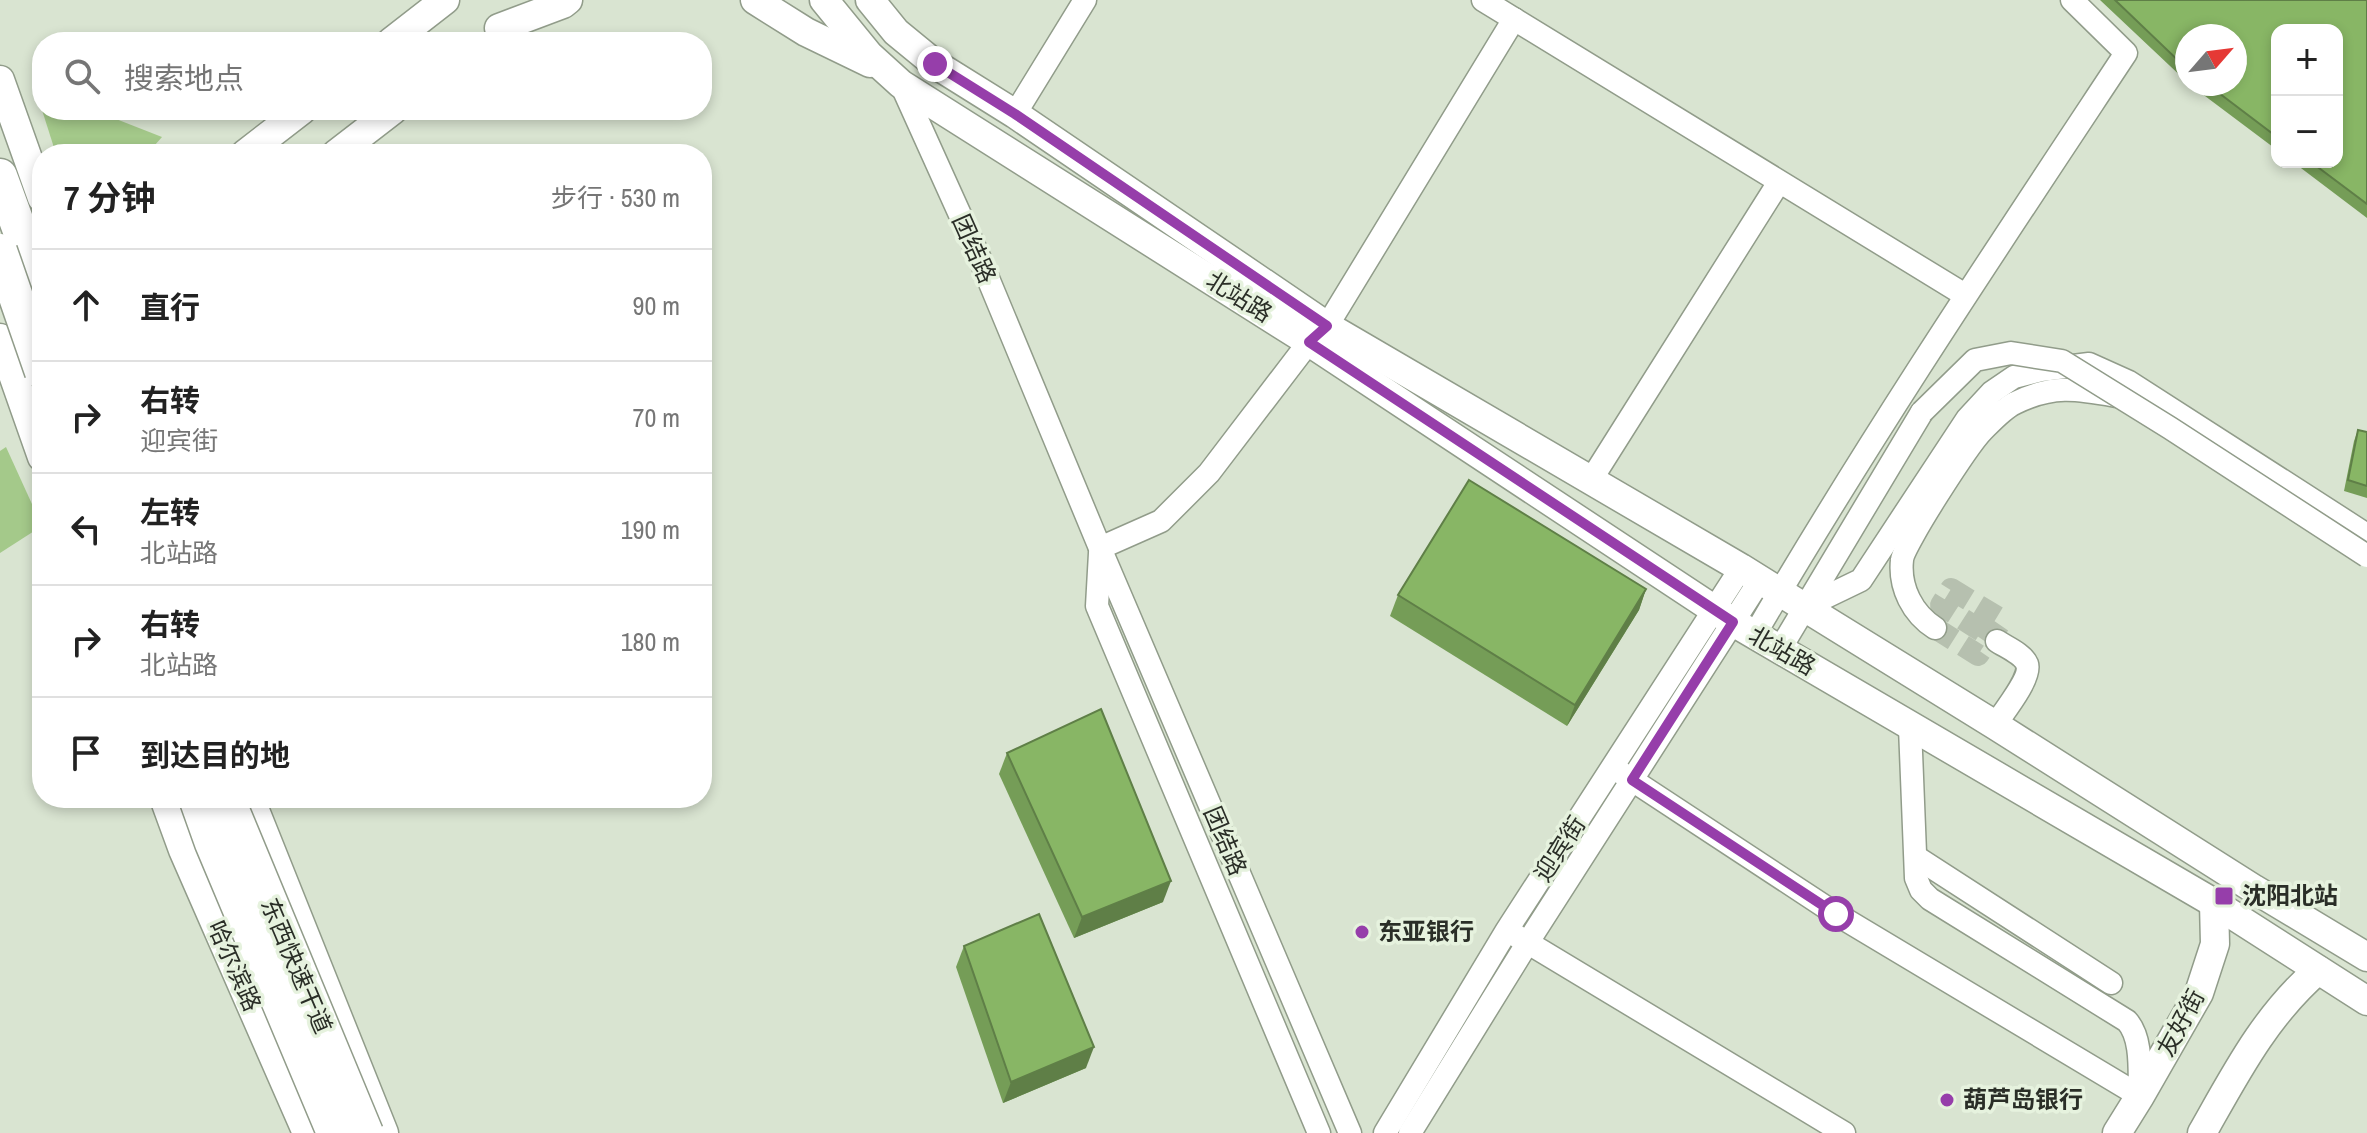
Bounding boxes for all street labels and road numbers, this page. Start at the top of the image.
street label: 团结路 [946,209,1004,288]
street label: 北站路 [1201,264,1279,329]
street label: 北站路 [1743,618,1822,682]
street label: 团结路 [1197,801,1255,880]
street label: 迎宾街 [1526,810,1592,887]
street label: 东西快速干道 [254,893,340,1038]
street label: 哈尔滨路 [201,915,269,1016]
street label: 友好街 [2149,983,2211,1062]

